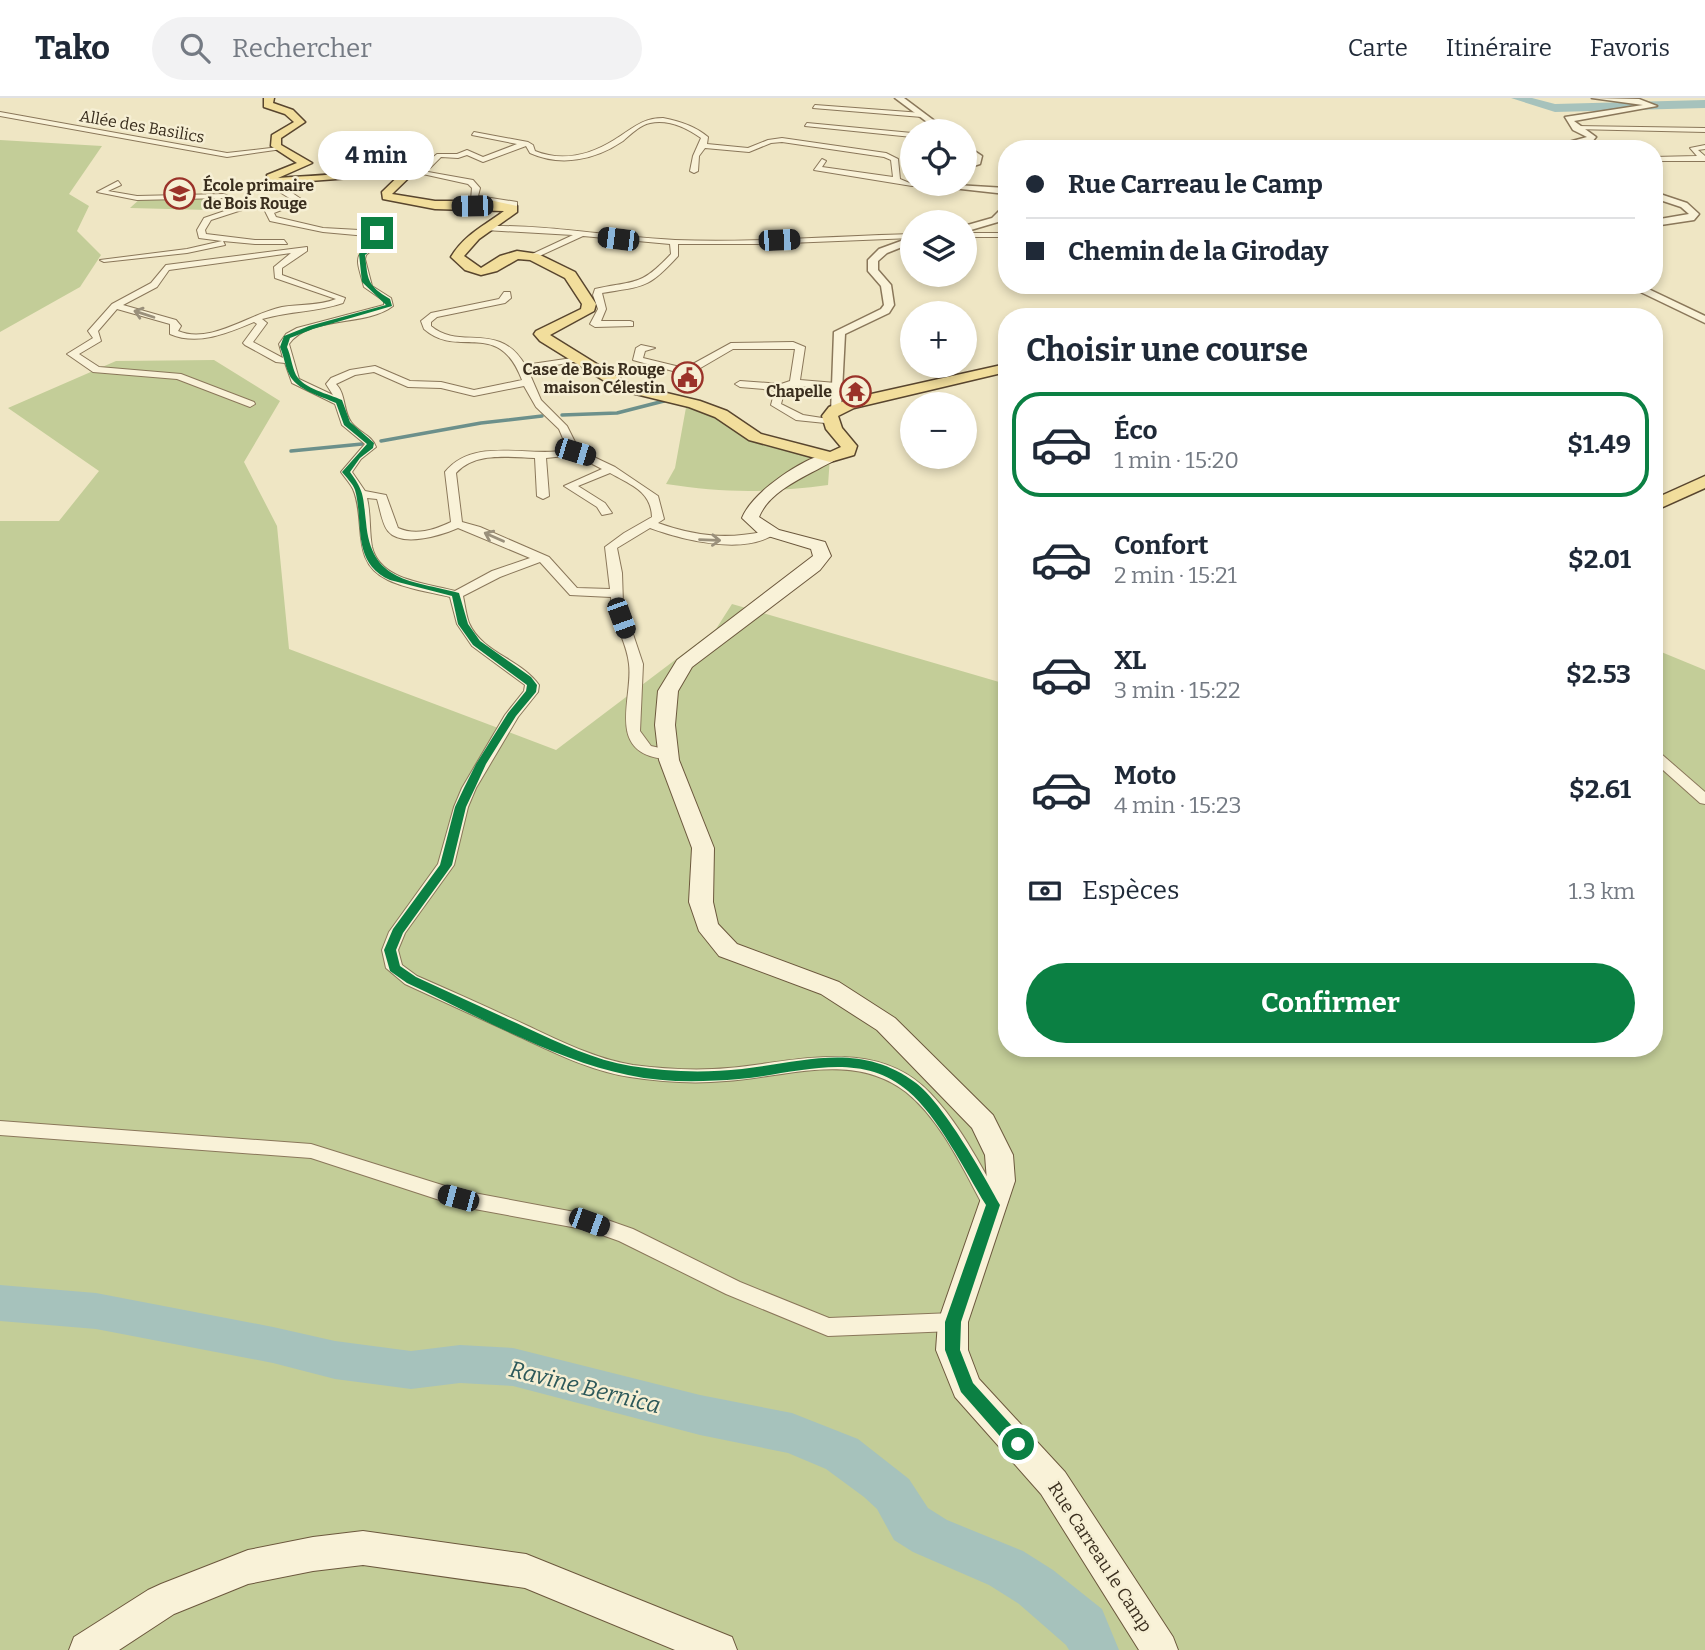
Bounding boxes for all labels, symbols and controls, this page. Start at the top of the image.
search box [152,17,642,80]
text: Tako [35,28,110,68]
icon: search [176,29,214,67]
text: Rechercher [232,33,372,64]
text: Carte [1348,34,1408,62]
text: Itinéraire [1446,34,1552,62]
text: Favoris [1590,34,1670,62]
street label: Allée des Basilics [78,106,206,147]
map controls [900,119,977,469]
button: locate [900,119,977,196]
callout: 4 min [319,131,435,180]
text: 4 min [345,141,407,169]
text: Rue Carreau le Camp [1068,169,1323,200]
place label: École primaire de Bois Rouge [203,174,314,213]
school or university icon: École primaire de Bois Rouge [163,177,197,211]
car [451,195,494,217]
button: layers [900,210,977,287]
route end [361,217,393,249]
car [596,226,641,252]
car [758,229,801,251]
text: Chemin de la Giroday [1068,236,1328,267]
button: + [900,301,977,378]
one-way arrow [133,307,155,320]
text: Choisir une course [1026,331,1308,369]
place label: Case de Bois Rouge maison Célestin [523,360,666,397]
public building icon: Case de Bois Rouge maison Célestin [671,361,705,395]
temple icon: Chapelle [838,374,872,408]
place label: Chapelle [766,382,832,401]
button: − [900,392,977,469]
icon: car [1030,413,1093,476]
text: Éco [1114,415,1157,446]
text: $1.49 [1567,429,1631,460]
car [552,436,599,468]
text: 1 min · 15:20 [1114,446,1239,474]
icon: car [1030,528,1093,591]
one-way arrow [484,530,505,543]
text: Confort [1114,530,1209,561]
one-way arrow [698,533,721,546]
text: $2.01 [1568,544,1631,575]
text: 2 min · 15:21 [1114,561,1237,589]
car [604,595,639,641]
icon: car [1030,643,1093,706]
text: XL [1114,645,1146,676]
text: $2.53 [1566,659,1631,690]
text: 3 min · 15:22 [1114,676,1241,704]
icon: car [1030,758,1093,821]
text: Moto [1114,760,1176,791]
text: $2.61 [1569,774,1631,805]
text: 4 min · 15:23 [1114,791,1242,819]
icon: cash [1026,872,1064,910]
text: Espèces [1082,875,1179,906]
text: 1.3 km [1568,877,1635,905]
button: Confirmer [1026,963,1635,1043]
car [435,1182,482,1214]
car [566,1205,613,1239]
water label: Ravine Bernica [506,1355,664,1419]
route start [1002,1428,1034,1460]
street label: Rue Carreau le Camp [1043,1478,1157,1636]

